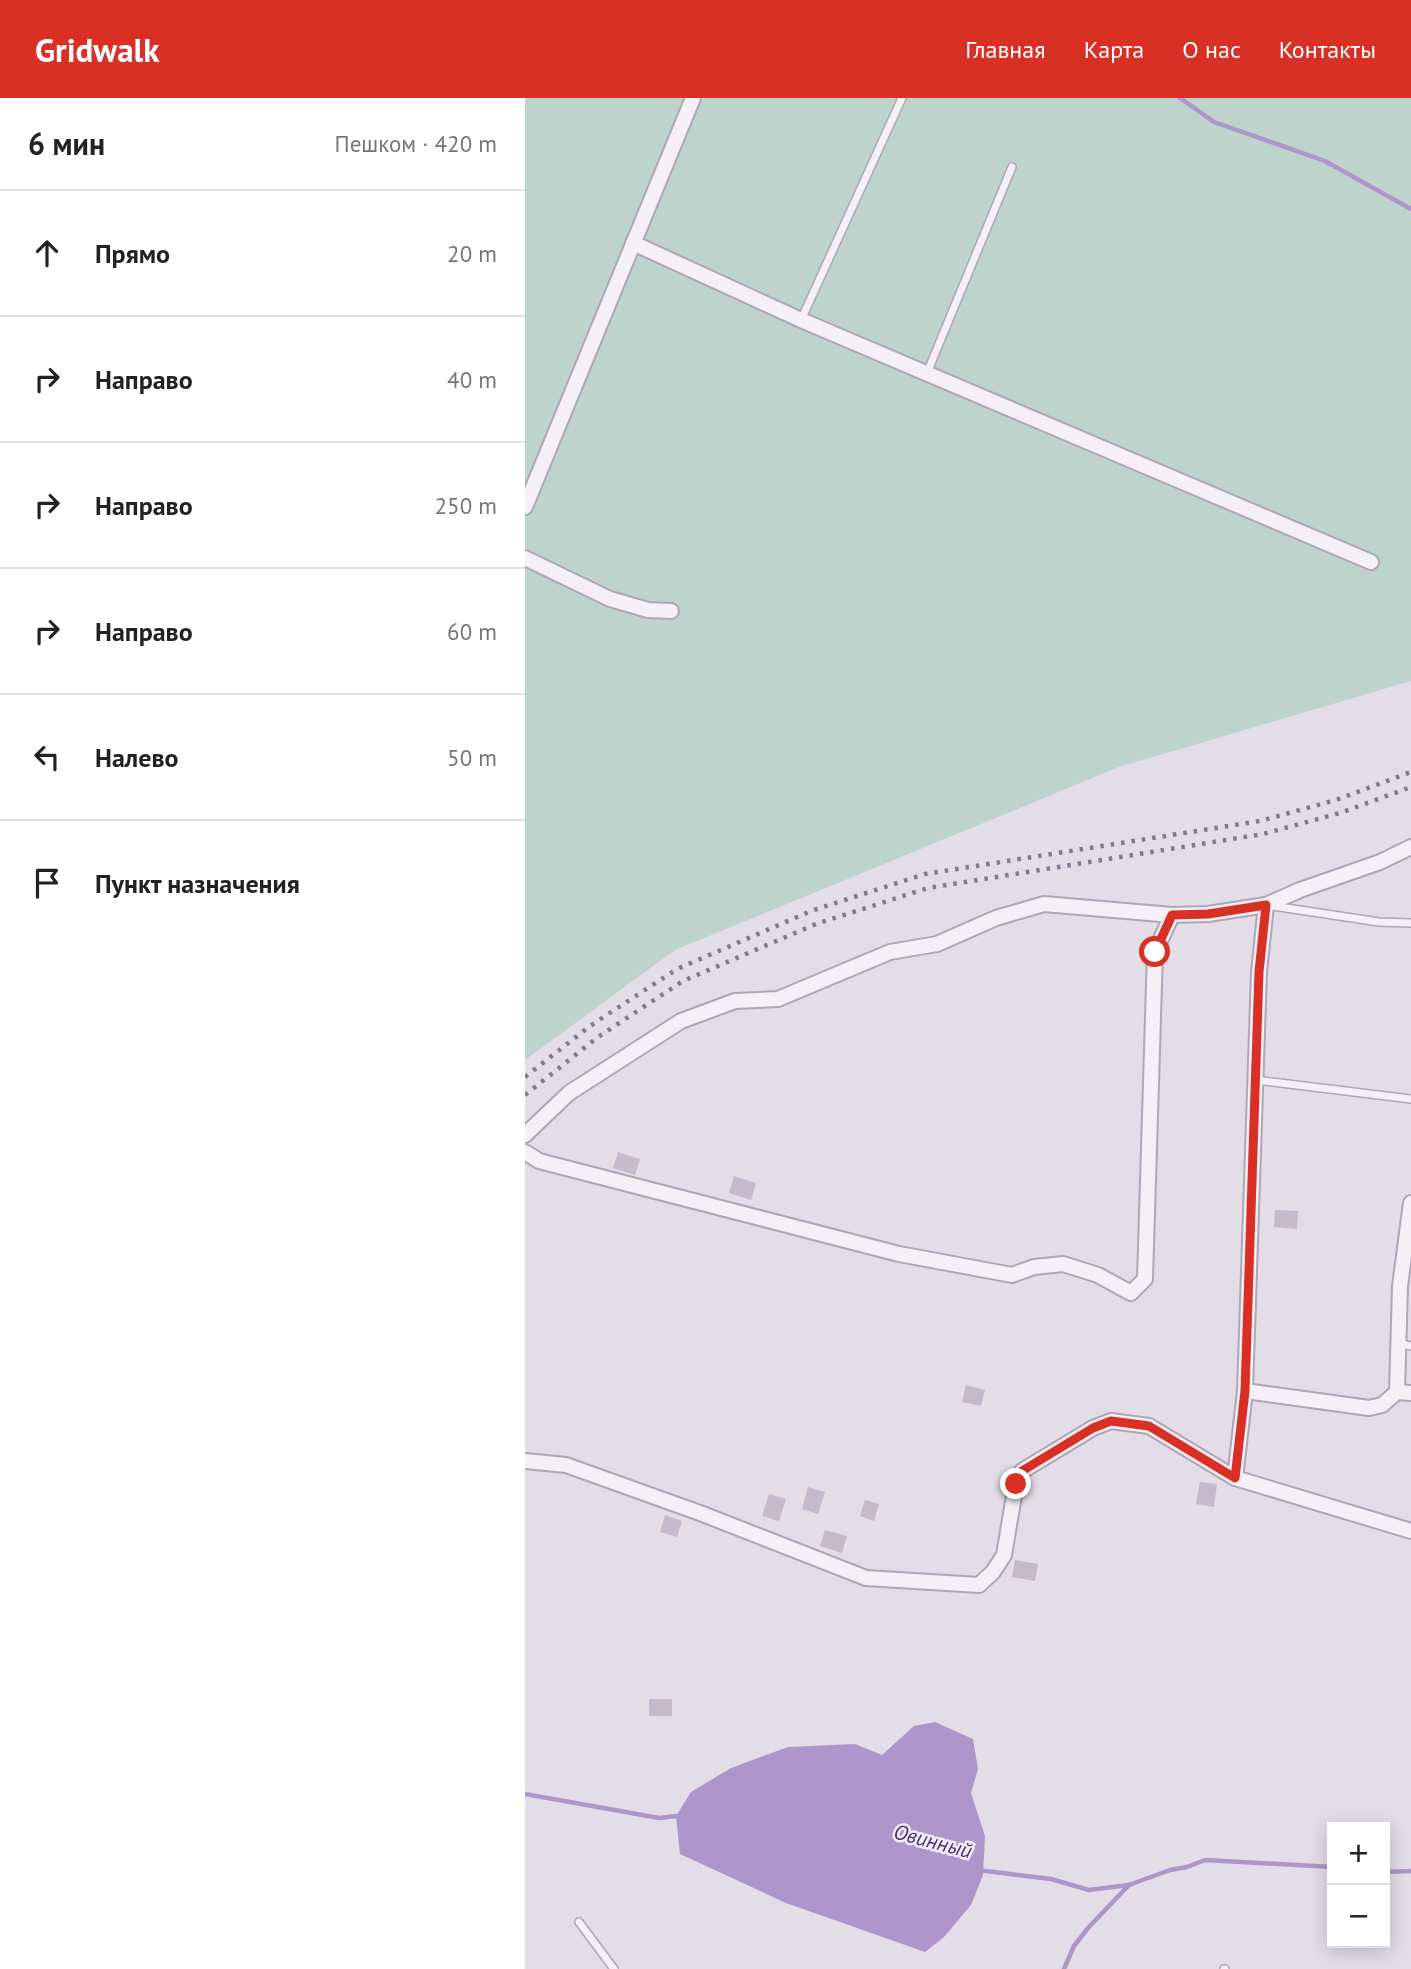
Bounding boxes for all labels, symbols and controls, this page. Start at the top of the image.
text: Gridwalk [35,28,159,71]
text: Главная [965,34,1046,65]
text: Карта [1084,34,1144,65]
text: О нас [1182,34,1241,65]
text: Контакты [1279,34,1376,65]
text: 6 мин [28,124,105,163]
text: Пешком · 420 m [334,129,497,158]
icon: ahead [28,234,66,272]
text: Прямо [95,237,170,270]
text: 20 m [447,239,497,268]
icon: right [28,360,66,398]
text: Направо [95,363,193,396]
text: 40 m [447,365,497,394]
icon: right [28,486,66,524]
text: Направо [95,489,193,522]
text: 250 m [435,491,497,520]
icon: right [28,612,66,650]
text: Направо [95,615,193,648]
text: 60 m [447,617,497,646]
icon: left [28,738,66,776]
text: Налево [95,741,179,774]
text: 50 m [447,743,497,772]
icon: arrive [28,864,66,902]
text: Пункт назначения [95,867,300,900]
route start [1139,936,1170,967]
route end [1000,1468,1031,1499]
water label: Овинный [891,1818,975,1864]
map controls [1327,1822,1390,1948]
button: + [1327,1822,1390,1885]
button: − [1327,1885,1390,1948]

